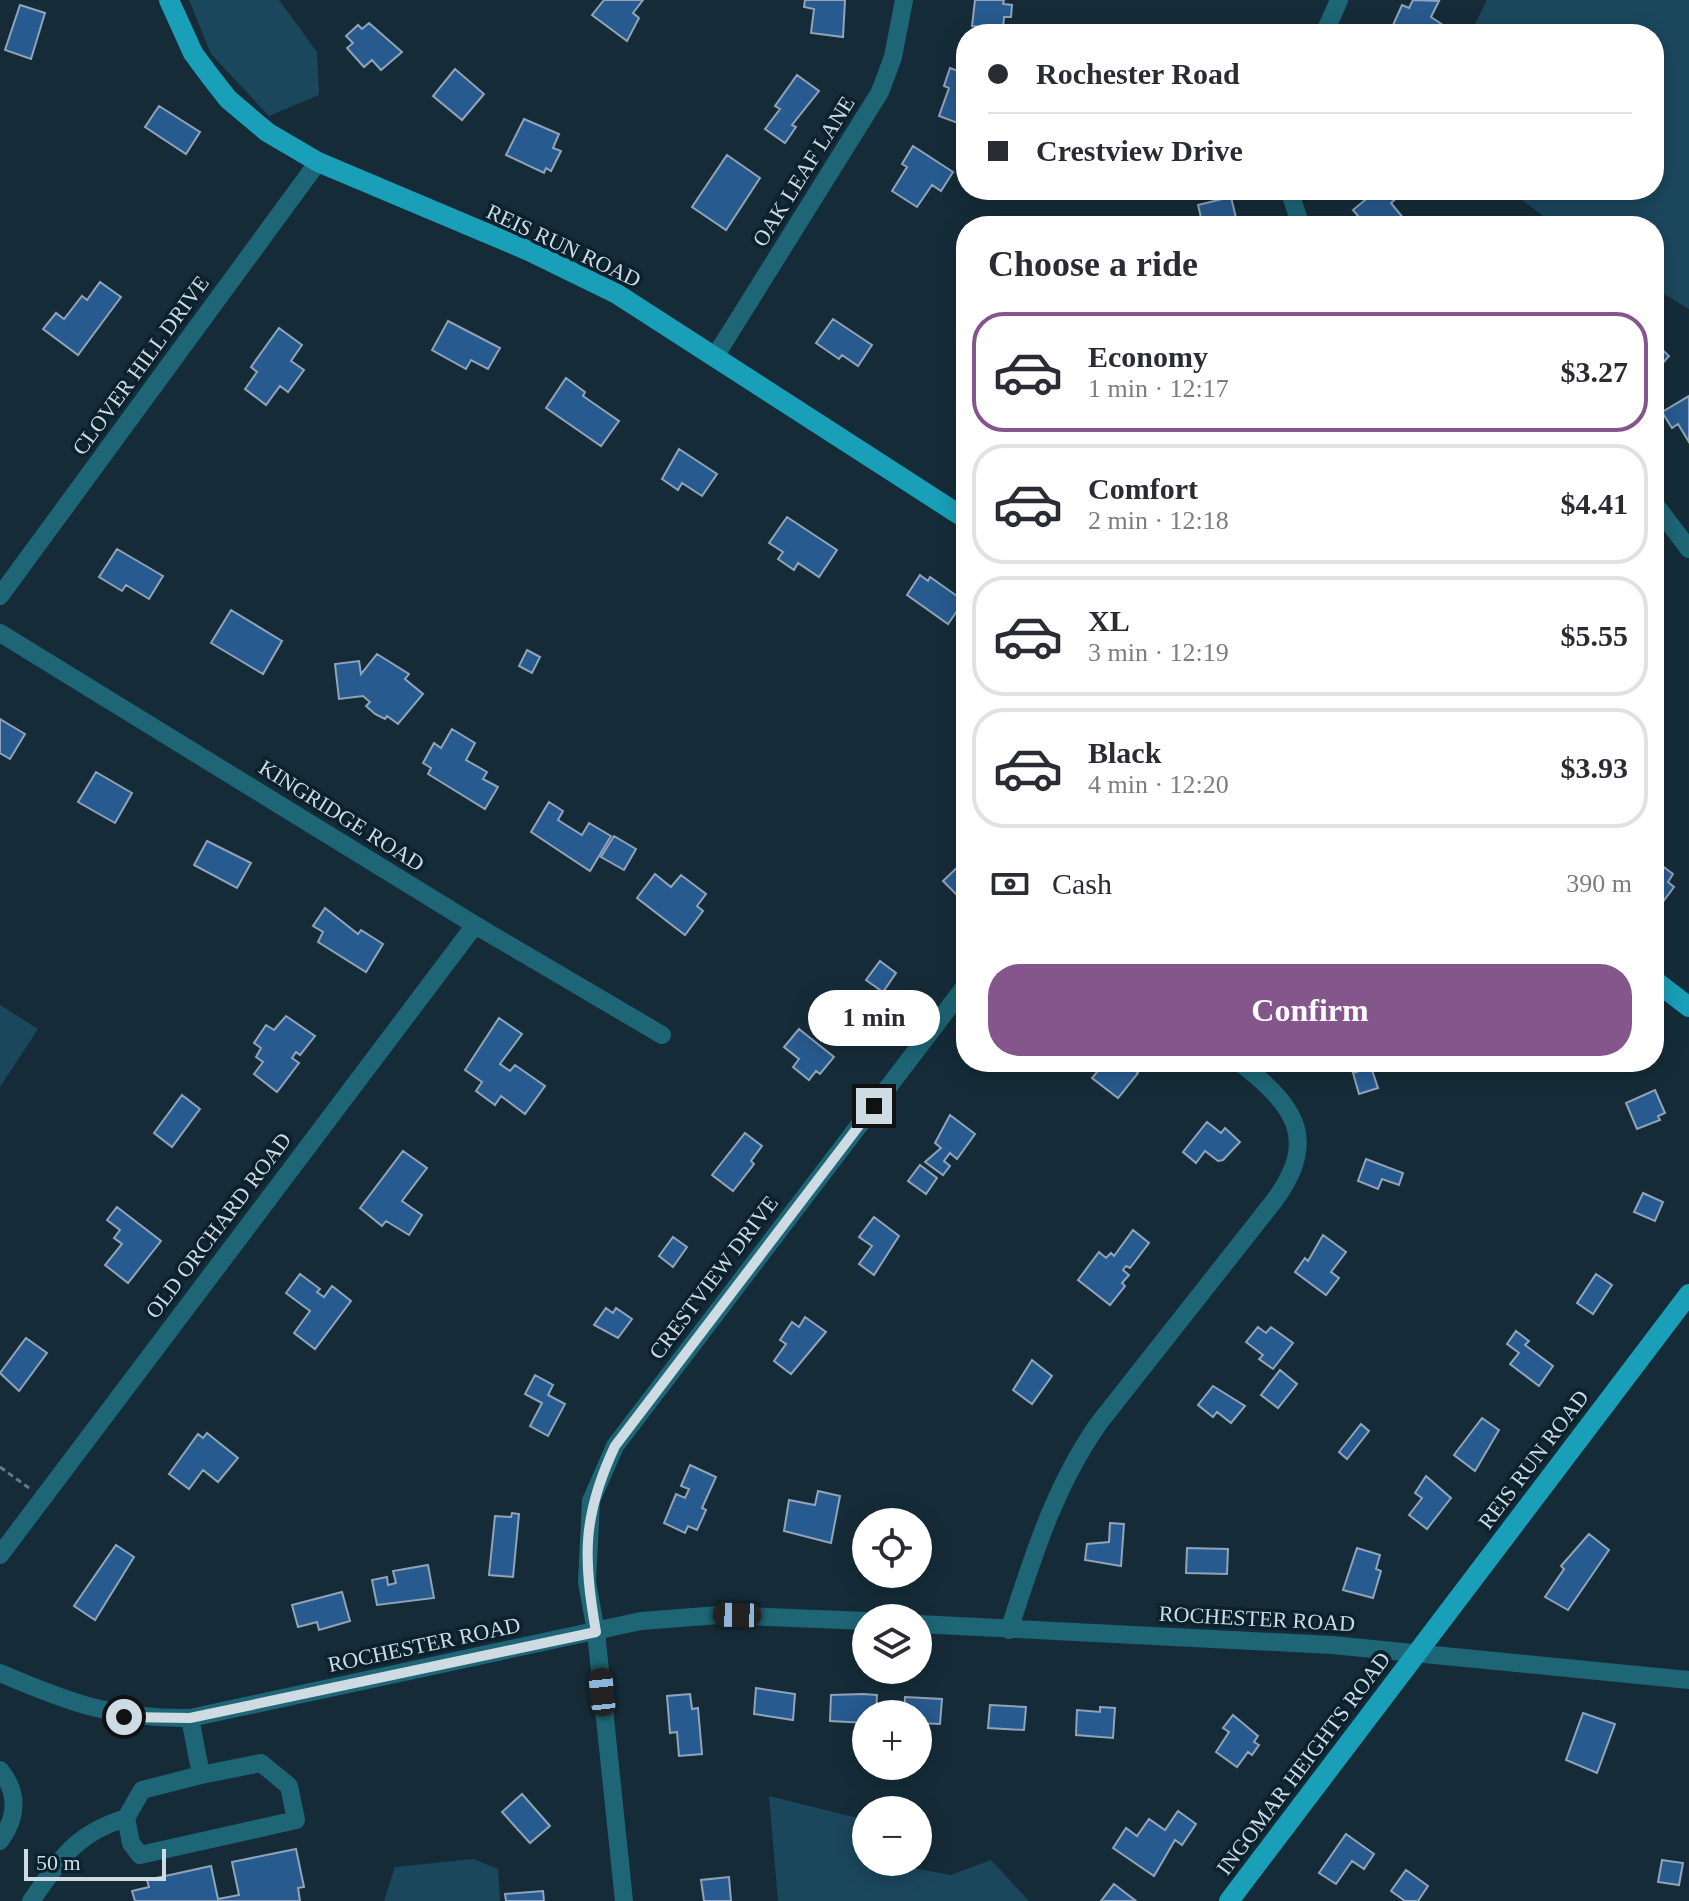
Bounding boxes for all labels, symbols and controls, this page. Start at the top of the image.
text: Rochester Road [1036,57,1240,90]
street label: OAK LEAF LANE [747,92,860,251]
text: Crestview Drive [1036,134,1243,167]
street label: REIS RUN ROAD [483,199,645,292]
text: Choose a ride [988,244,1198,284]
street label: CLOVER HILL DRIVE [67,271,214,460]
icon: car [992,336,1064,408]
text: Economy [1088,340,1208,373]
text: $3.27 [1561,355,1628,388]
text: 1 min · 12:17 [1088,374,1229,403]
icon: car [992,468,1064,540]
text: Comfort [1088,472,1198,505]
text: $4.41 [1561,487,1628,520]
text: 2 min · 12:18 [1088,506,1229,535]
icon: car [992,600,1064,672]
text: XL [1088,604,1130,637]
text: $5.55 [1561,619,1628,652]
text: 3 min · 12:19 [1088,638,1229,667]
icon: car [992,732,1064,804]
text: Black [1088,736,1161,769]
text: $3.93 [1561,751,1628,784]
street label: KINGRIDGE ROAD [255,754,429,876]
text: 4 min · 12:20 [1088,770,1229,799]
icon: cash [988,862,1032,906]
text: Cash [1052,867,1112,900]
text: 390 m [1566,869,1632,898]
button: Confirm [988,964,1632,1056]
callout: 1 min [808,990,940,1046]
text: 1 min [843,1003,905,1032]
route end [856,1088,892,1124]
street label: OLD ORCHARD ROAD [140,1127,296,1323]
street label: CRESTVIEW DRIVE [644,1191,783,1364]
street label: REIS RUN ROAD [1473,1385,1594,1534]
map controls [852,1508,932,1876]
button: locate [852,1508,932,1588]
street label: ROCHESTER ROAD [1158,1601,1356,1636]
car [713,1603,761,1627]
button: layers [852,1604,932,1684]
street label: ROCHESTER ROAD [326,1612,523,1677]
street label: INGOMAR HEIGHTS ROAD [1211,1647,1395,1880]
car [588,1667,616,1717]
route start [106,1699,142,1735]
button: + [852,1700,932,1780]
button: − [852,1796,932,1876]
scale bar [24,1845,166,1881]
text: 50 m [36,1850,81,1875]

